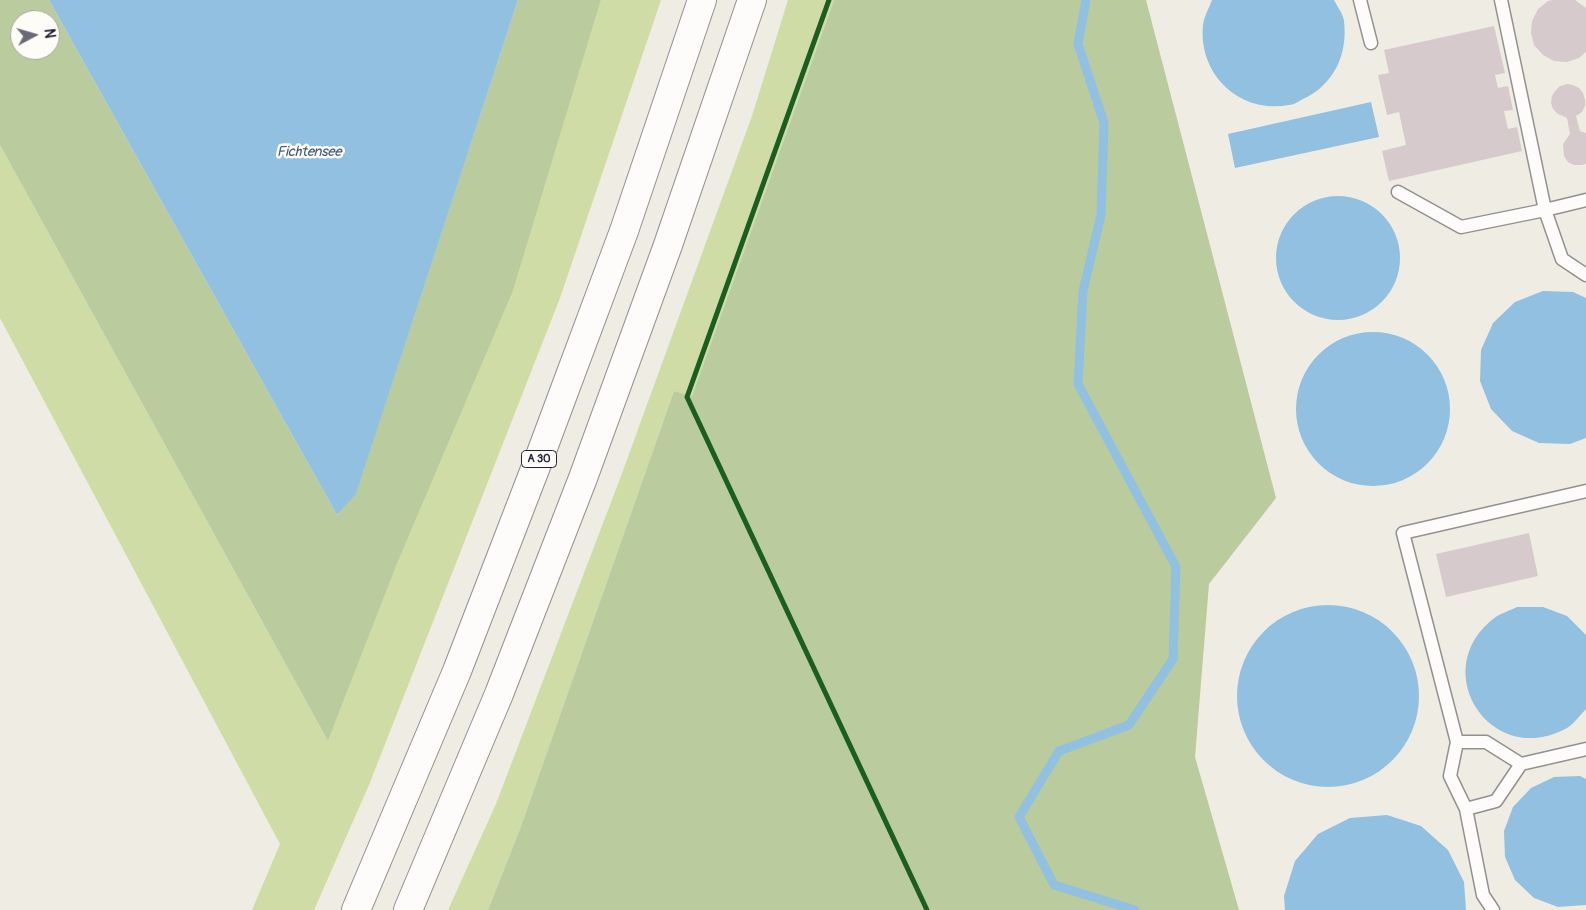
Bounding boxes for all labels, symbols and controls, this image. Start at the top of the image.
north arrow [10,10,60,60]
text: N [40,28,58,39]
water label: Fichtensee [277,144,341,160]
road number: A 30 [522,450,556,468]

